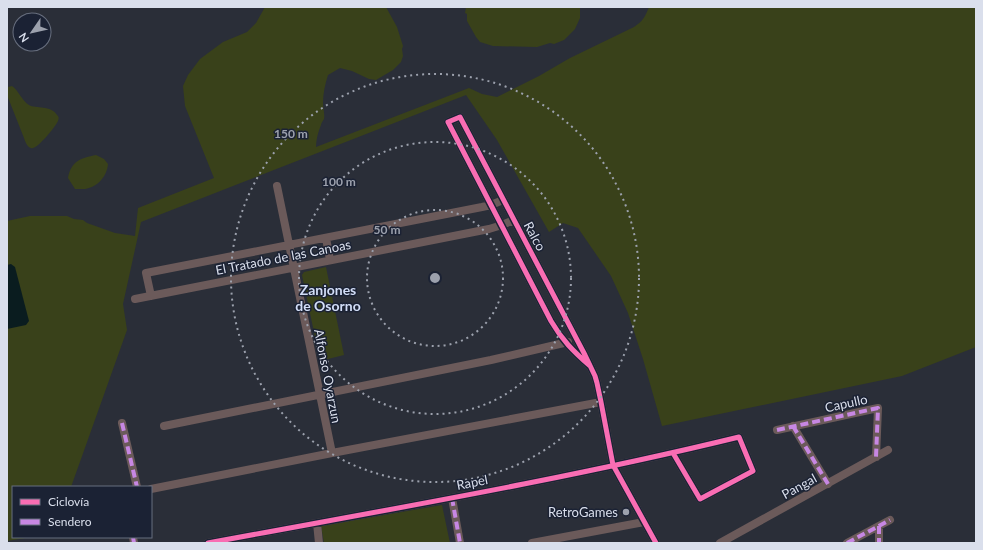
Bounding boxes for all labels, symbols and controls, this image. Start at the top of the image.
north arrow [12,12,52,52]
text: N [16,31,31,45]
text: 150 m [274,126,308,141]
text: 100 m [322,174,356,189]
street label: Ralco [521,219,549,253]
text: 50 m [374,222,400,237]
street label: El Tratado de las Canoas [214,236,352,278]
centre of rings [428,271,442,285]
district label: Zanjones de Osorno [295,281,361,314]
street label: Alfonso Oyarzun [311,328,345,424]
street label: Capullo [823,391,869,415]
street label: Pangal [779,470,819,502]
street label: Rapel [455,471,489,493]
legend [12,486,152,538]
text: Ciclovía [48,494,89,509]
place label: RetroGames [548,504,618,520]
marker: RetroGames [621,507,631,517]
text: Sendero [48,514,92,529]

